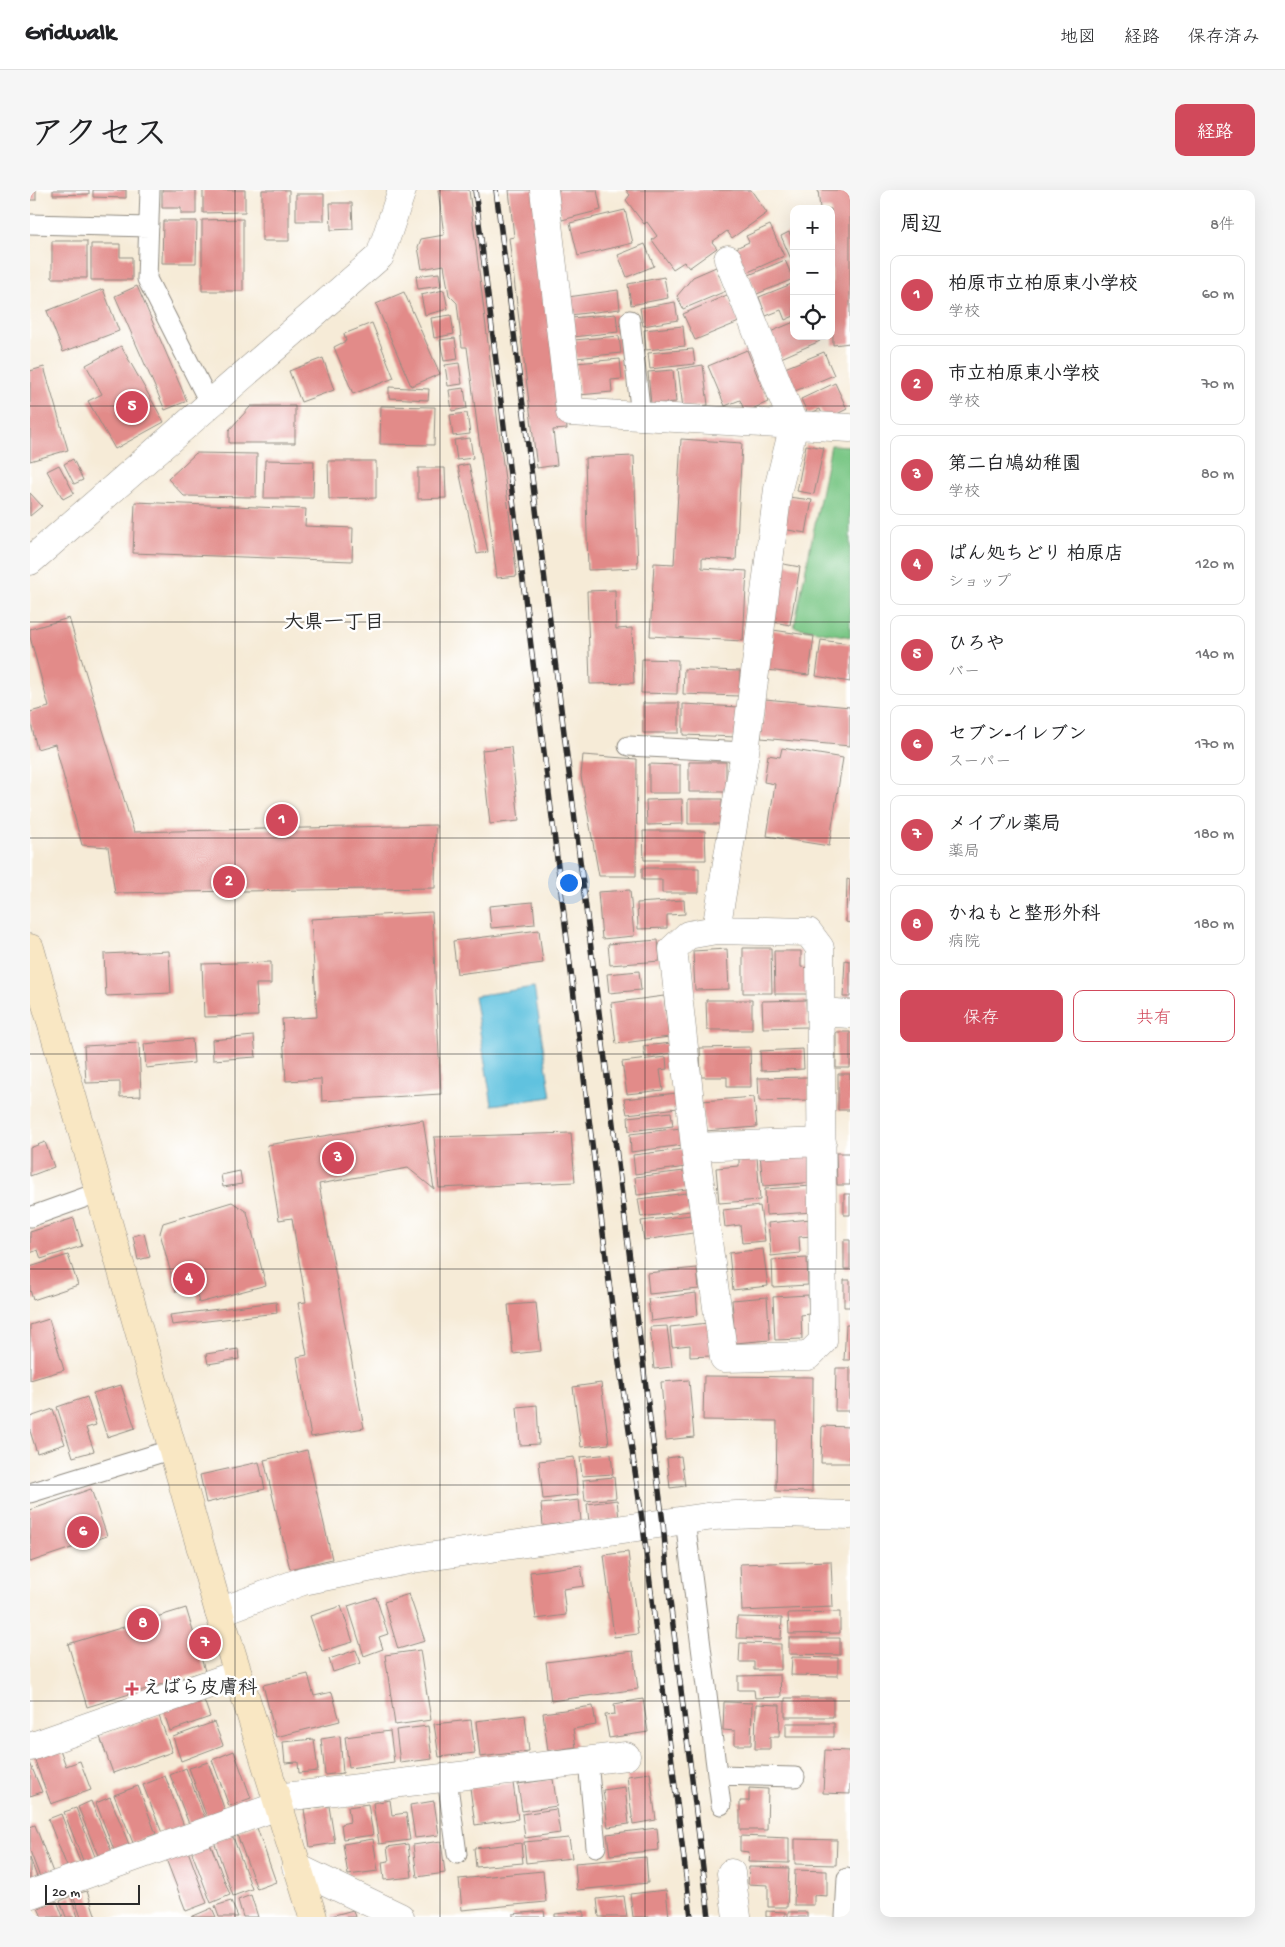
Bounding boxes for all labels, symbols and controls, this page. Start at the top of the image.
text: Gridwalk [25,20,116,49]
text: 地図 [1060,28,1096,49]
text: 経路 [1124,28,1160,49]
text: 保存済み [1188,28,1260,49]
button: 経路 [1175,104,1255,156]
text: アクセス [30,117,168,158]
map controls [790,205,835,340]
button: + [790,205,835,250]
text: 周辺 [900,214,942,239]
text: 8件 [1210,217,1235,236]
button: − [790,250,835,295]
text: 柏原市立柏原東小学校 [948,274,1138,297]
text: 1 [914,286,920,305]
text: 60 m [1202,286,1234,305]
button: locate [790,295,835,340]
text: 学校 [948,304,980,323]
text: 市立柏原東小学校 [948,364,1100,387]
text: 2 [913,376,921,395]
text: 70 m [1201,376,1234,395]
pin: 5 [116,388,148,426]
text: 学校 [948,394,980,413]
text: 第二白鳩幼稚園 [948,454,1081,477]
text: 3 [913,466,921,485]
text: 80 m [1201,466,1234,485]
text: 学校 [948,484,980,503]
text: ぱん処ちどり 柏原店 [948,544,1124,567]
text: 4 [913,556,921,575]
text: 120 m [1195,556,1234,575]
text: ショップ [948,574,1011,593]
district label: 大県一丁目 [284,612,384,636]
text: ひろや [948,634,1005,657]
text: 5 [913,646,921,665]
text: 140 m [1196,646,1234,665]
text: バー [948,664,980,683]
text: セブン-イレブン [948,724,1087,747]
text: 6 [913,736,921,755]
text: 170 m [1195,736,1234,755]
text: スーパー [948,754,1011,773]
pin: 1 [266,801,298,839]
text: メイプル薬局 [948,814,1061,837]
text: 7 [913,826,921,845]
text: 180 m [1195,826,1234,845]
text: 薬局 [948,844,980,863]
pin: 2 [213,863,245,901]
your location [556,870,582,896]
text: かねもと整形外科 [948,904,1100,927]
text: 8 [913,916,921,935]
text: 180 m [1195,916,1234,935]
text: 病院 [948,934,980,953]
button: 保存 [900,990,1063,1042]
button: 共有 [1073,990,1235,1042]
pin: 3 [322,1139,354,1177]
pin: 4 [173,1260,205,1298]
pin: 6 [67,1513,99,1551]
pin: 8 [127,1605,159,1643]
pin: 7 [189,1624,221,1662]
place label: えばら皮膚科 [143,1677,258,1701]
marker: えばら皮膚科 [125,1682,139,1696]
scale bar [45,1882,140,1905]
text: 20 m [52,1885,80,1902]

